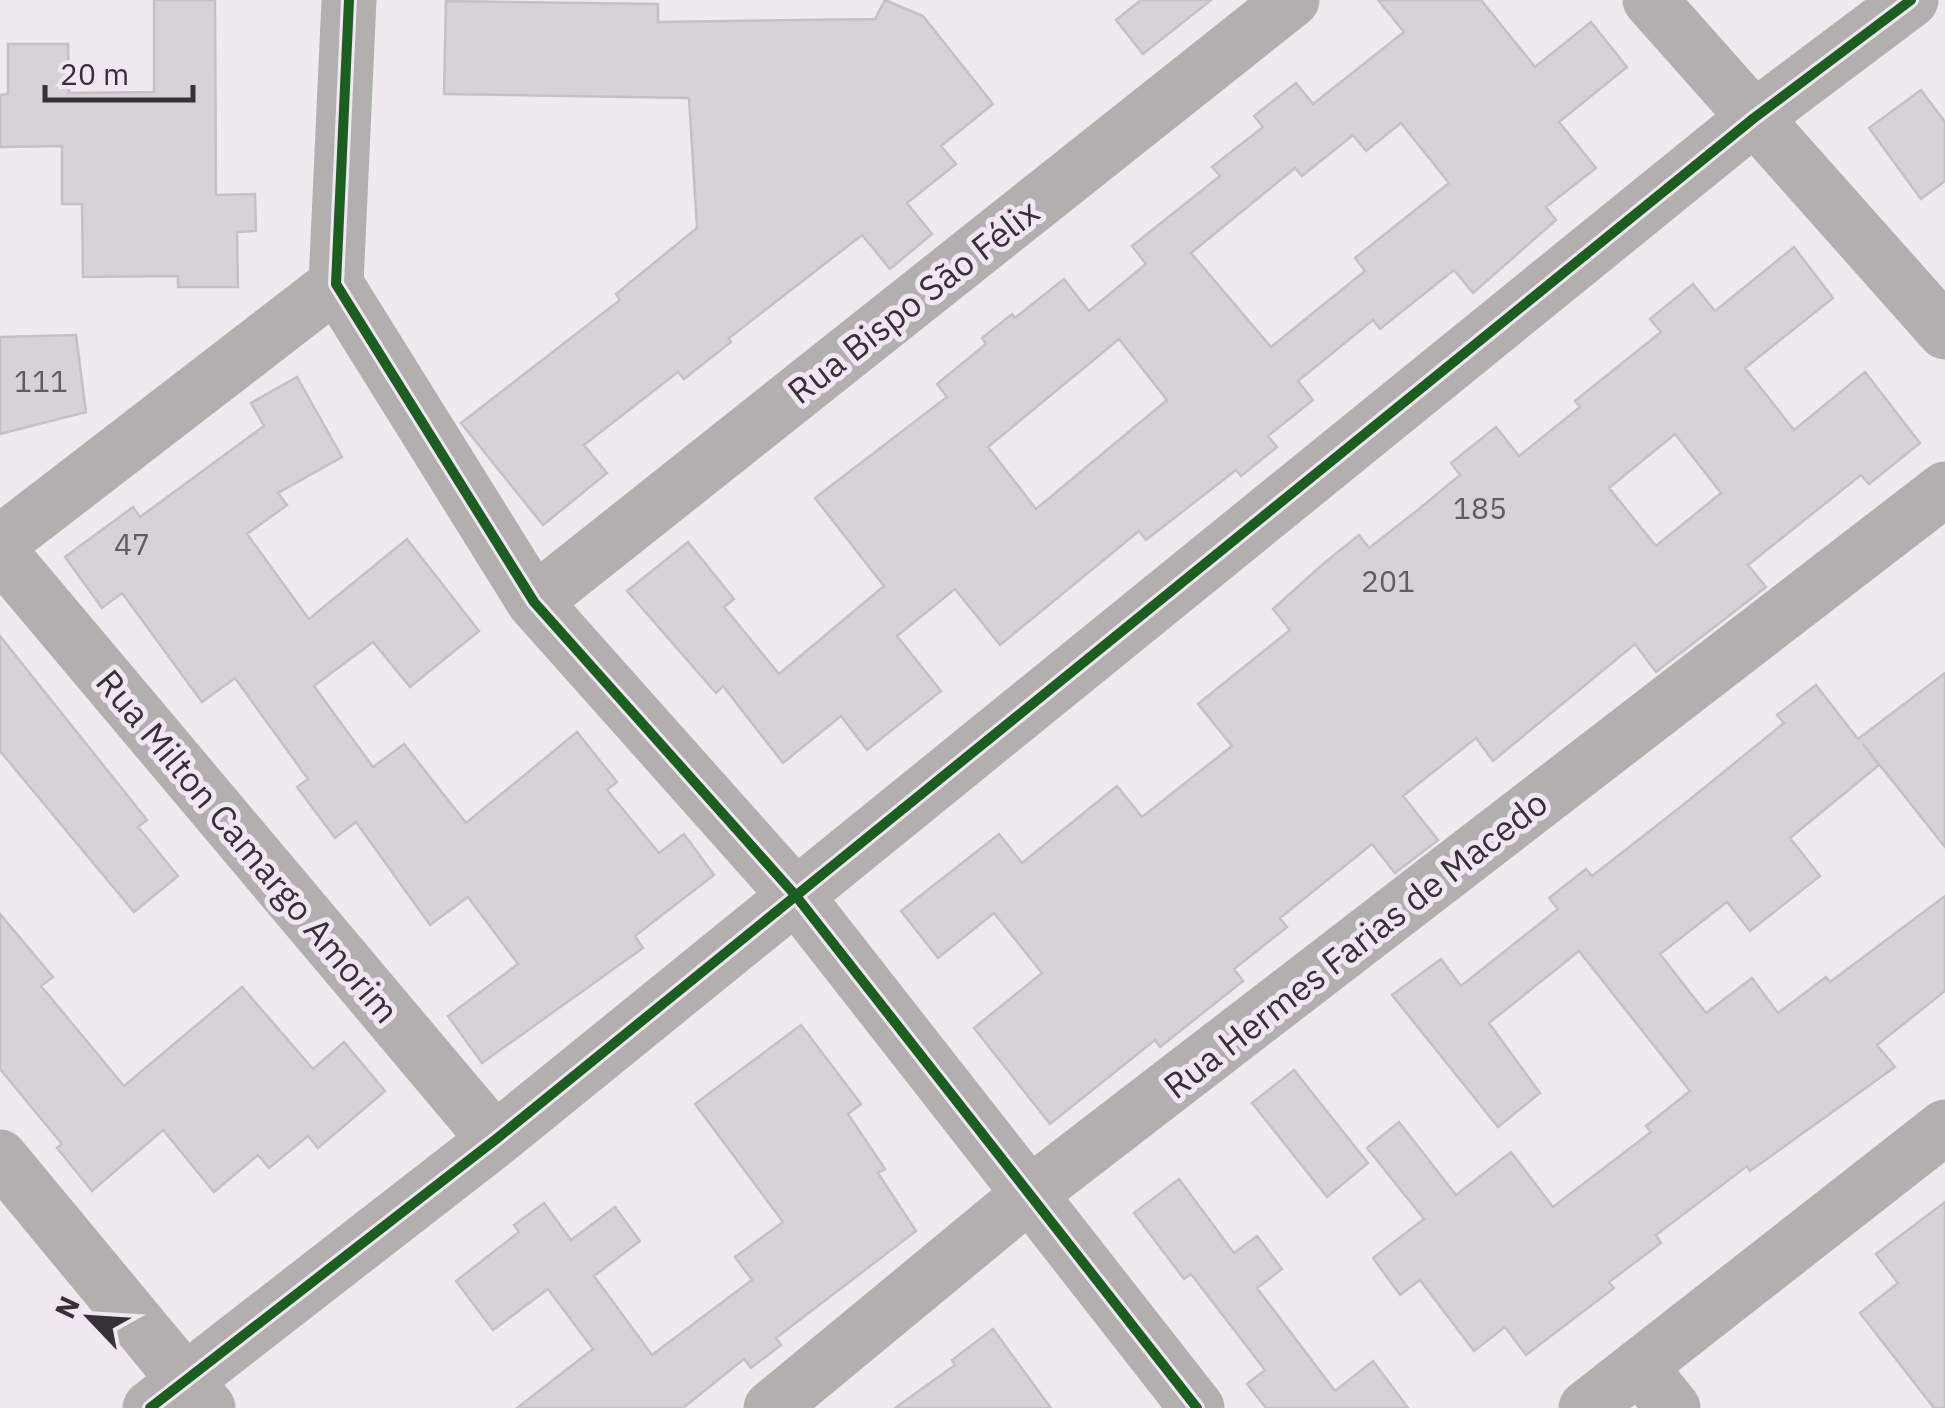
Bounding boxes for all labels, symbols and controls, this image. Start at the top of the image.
scale bar [45,40,192,102]
text: 20 m [60,54,129,93]
street label: Rua Bispo São Félix [778,188,1048,414]
house number: 111 [14,361,68,400]
house number: 185 [1453,488,1507,527]
house number: 47 [114,524,150,563]
house number: 201 [1361,561,1415,600]
street label: Rua Milton Camargo Amorim [86,660,410,1032]
street label: Rua Hermes Farias de Macedo [1154,780,1556,1108]
north arrow [40,1268,140,1368]
text: N [46,1290,88,1324]

